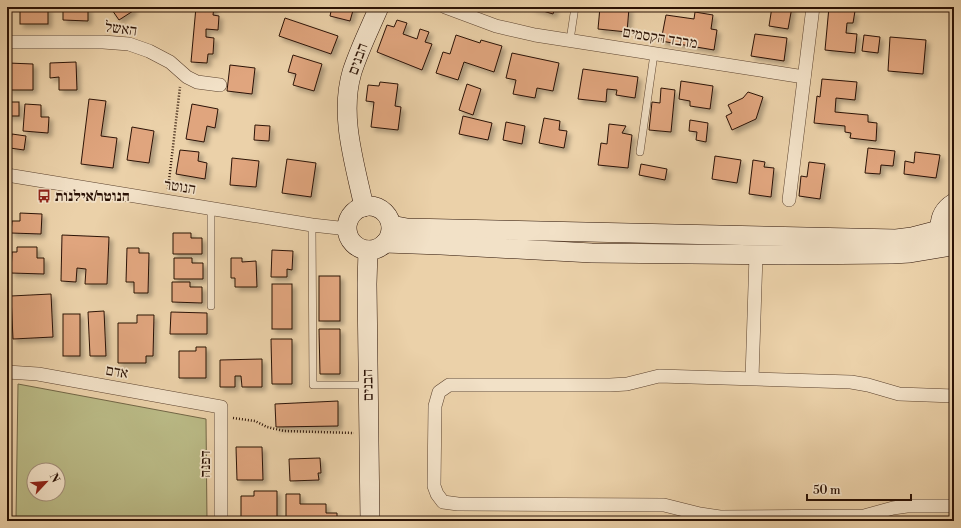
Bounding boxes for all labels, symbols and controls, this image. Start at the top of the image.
street label: האשל [104,17,138,41]
street label: מרבד הקסמים [621,23,699,53]
street label: הבנים [344,41,372,77]
street label: הנוטר [163,175,197,199]
place label: הנוטר/אילנות [55,187,130,206]
bus stop icon: הנוטר/אילנות [36,188,52,204]
street label: אדם [104,361,130,383]
street label: הבנים [358,369,378,401]
street label: דפנה [196,450,215,478]
north arrow [26,462,66,502]
text: N [46,471,62,485]
scale bar [807,476,911,502]
text: 50 m [813,483,841,498]

